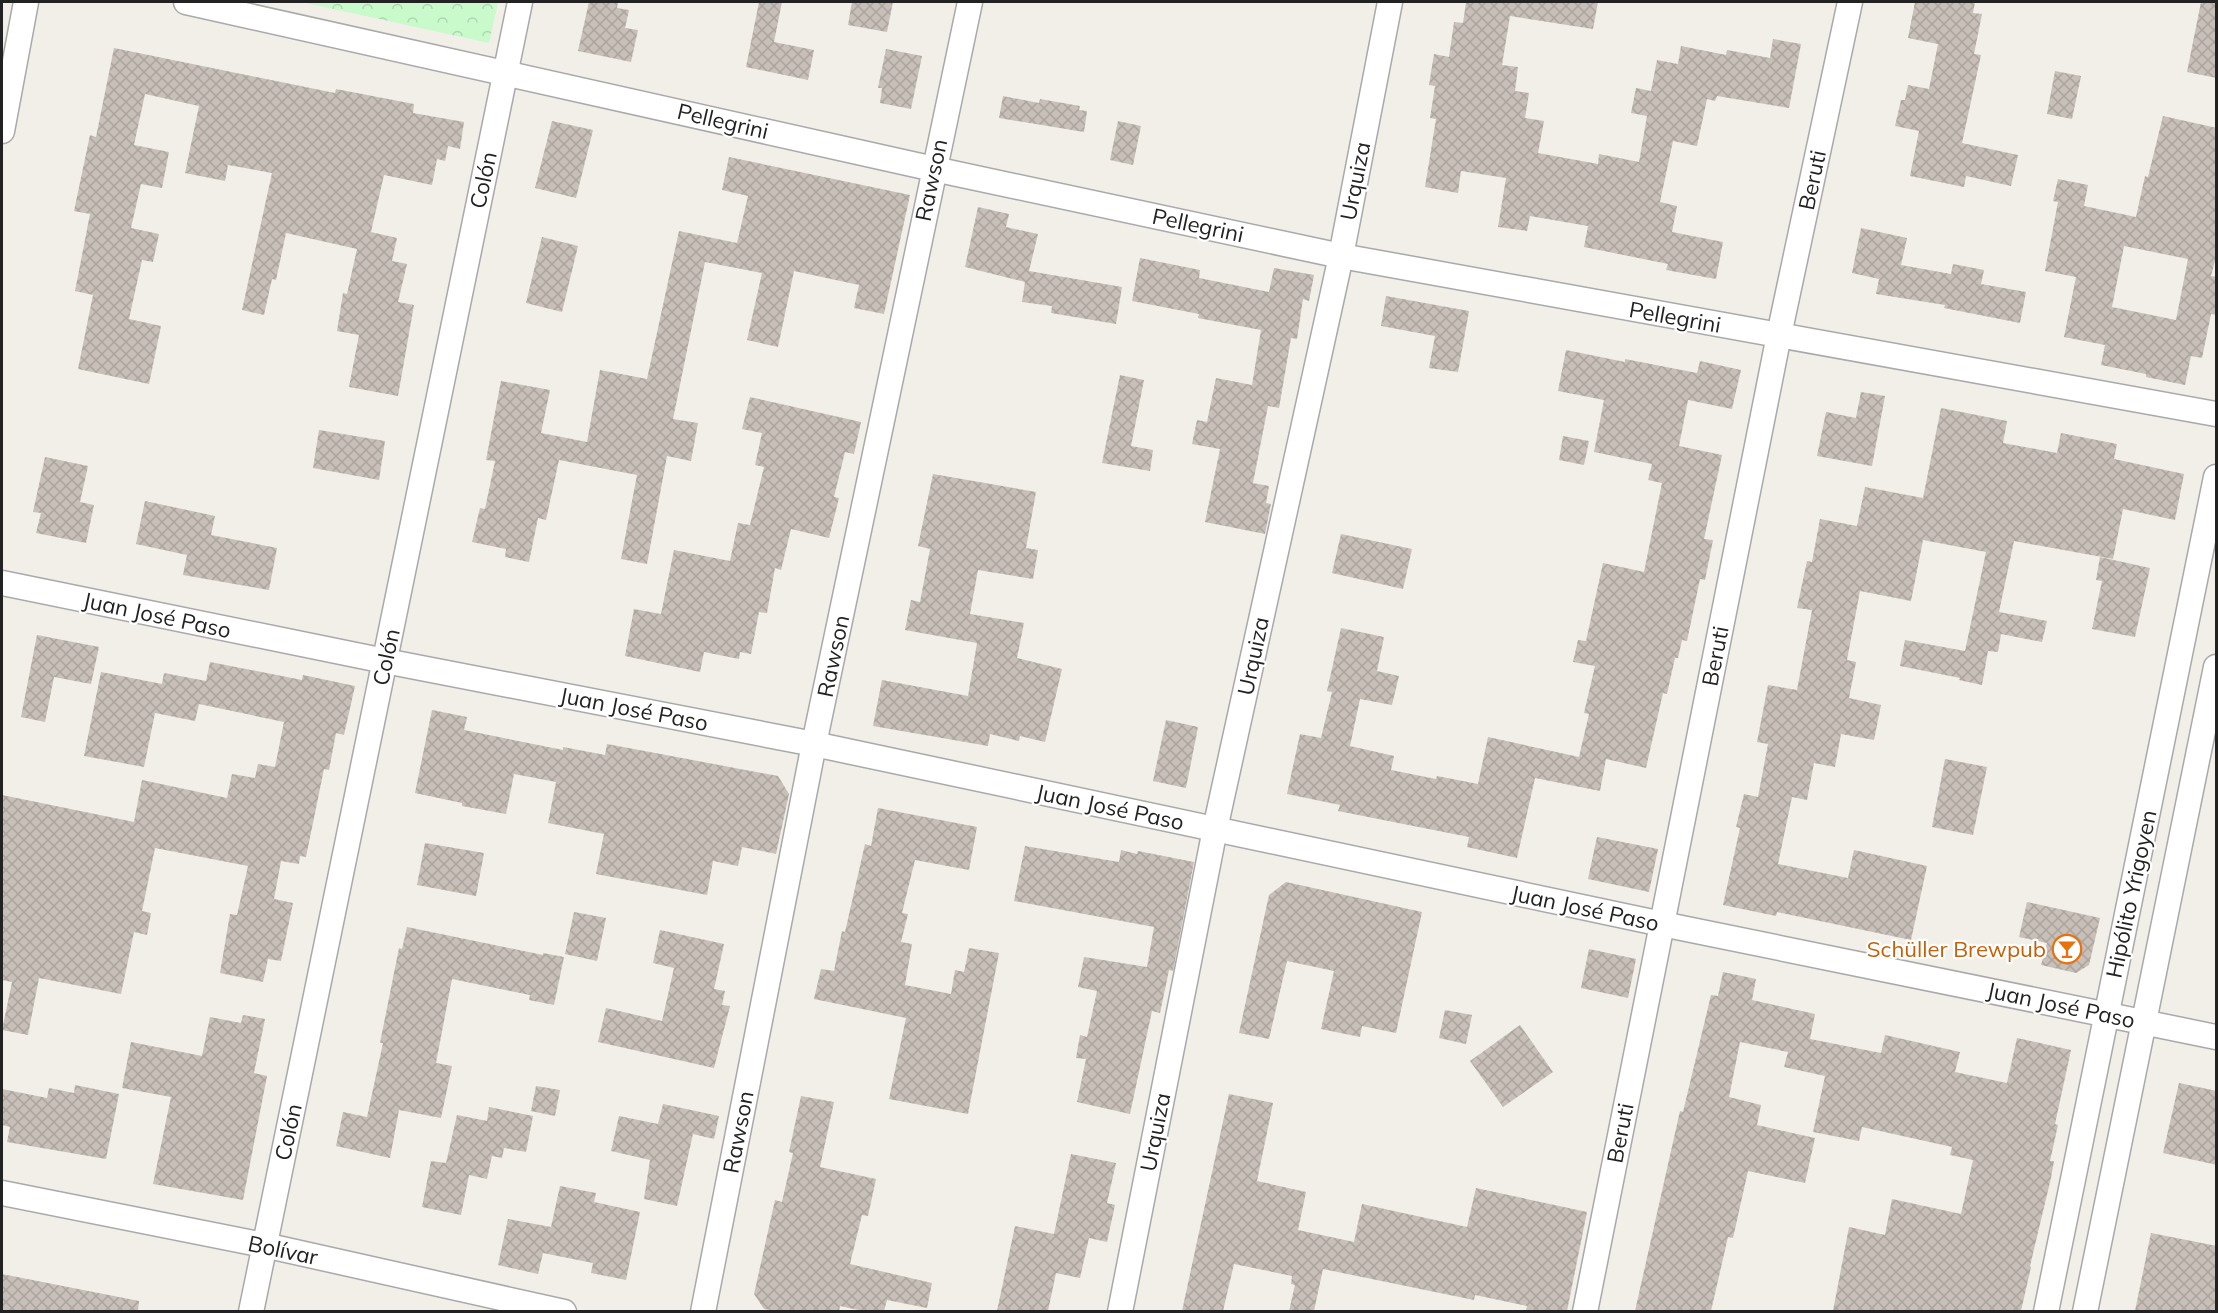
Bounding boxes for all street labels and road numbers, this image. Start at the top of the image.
street label: Pellegrini [675,97,771,145]
street label: Rawson [909,136,953,224]
street label: Urquiza [1334,139,1376,223]
street label: Beruti [1792,147,1832,213]
street label: Colón [463,149,503,211]
street label: Pellegrini [1150,202,1246,248]
street label: Pellegrini [1627,295,1723,339]
street label: Juan José Paso [80,586,234,644]
street label: Rawson [811,612,855,700]
street label: Urquiza [1231,614,1275,698]
street label: Beruti [1695,624,1735,688]
street label: Colón [366,626,406,688]
street label: Juan José Paso [557,681,711,737]
street label: Juan José Paso [1033,778,1187,836]
street label: Hipólito Yrigoyen [2100,807,2162,981]
street label: Juan José Paso [1508,879,1662,937]
street label: Juan José Paso [1984,976,2138,1034]
street label: Rawson [716,1088,760,1176]
street label: Urquiza [1134,1090,1176,1174]
street label: Colón [268,1101,308,1163]
street label: Beruti [1600,1101,1640,1165]
street label: Bolívar [246,1229,320,1271]

